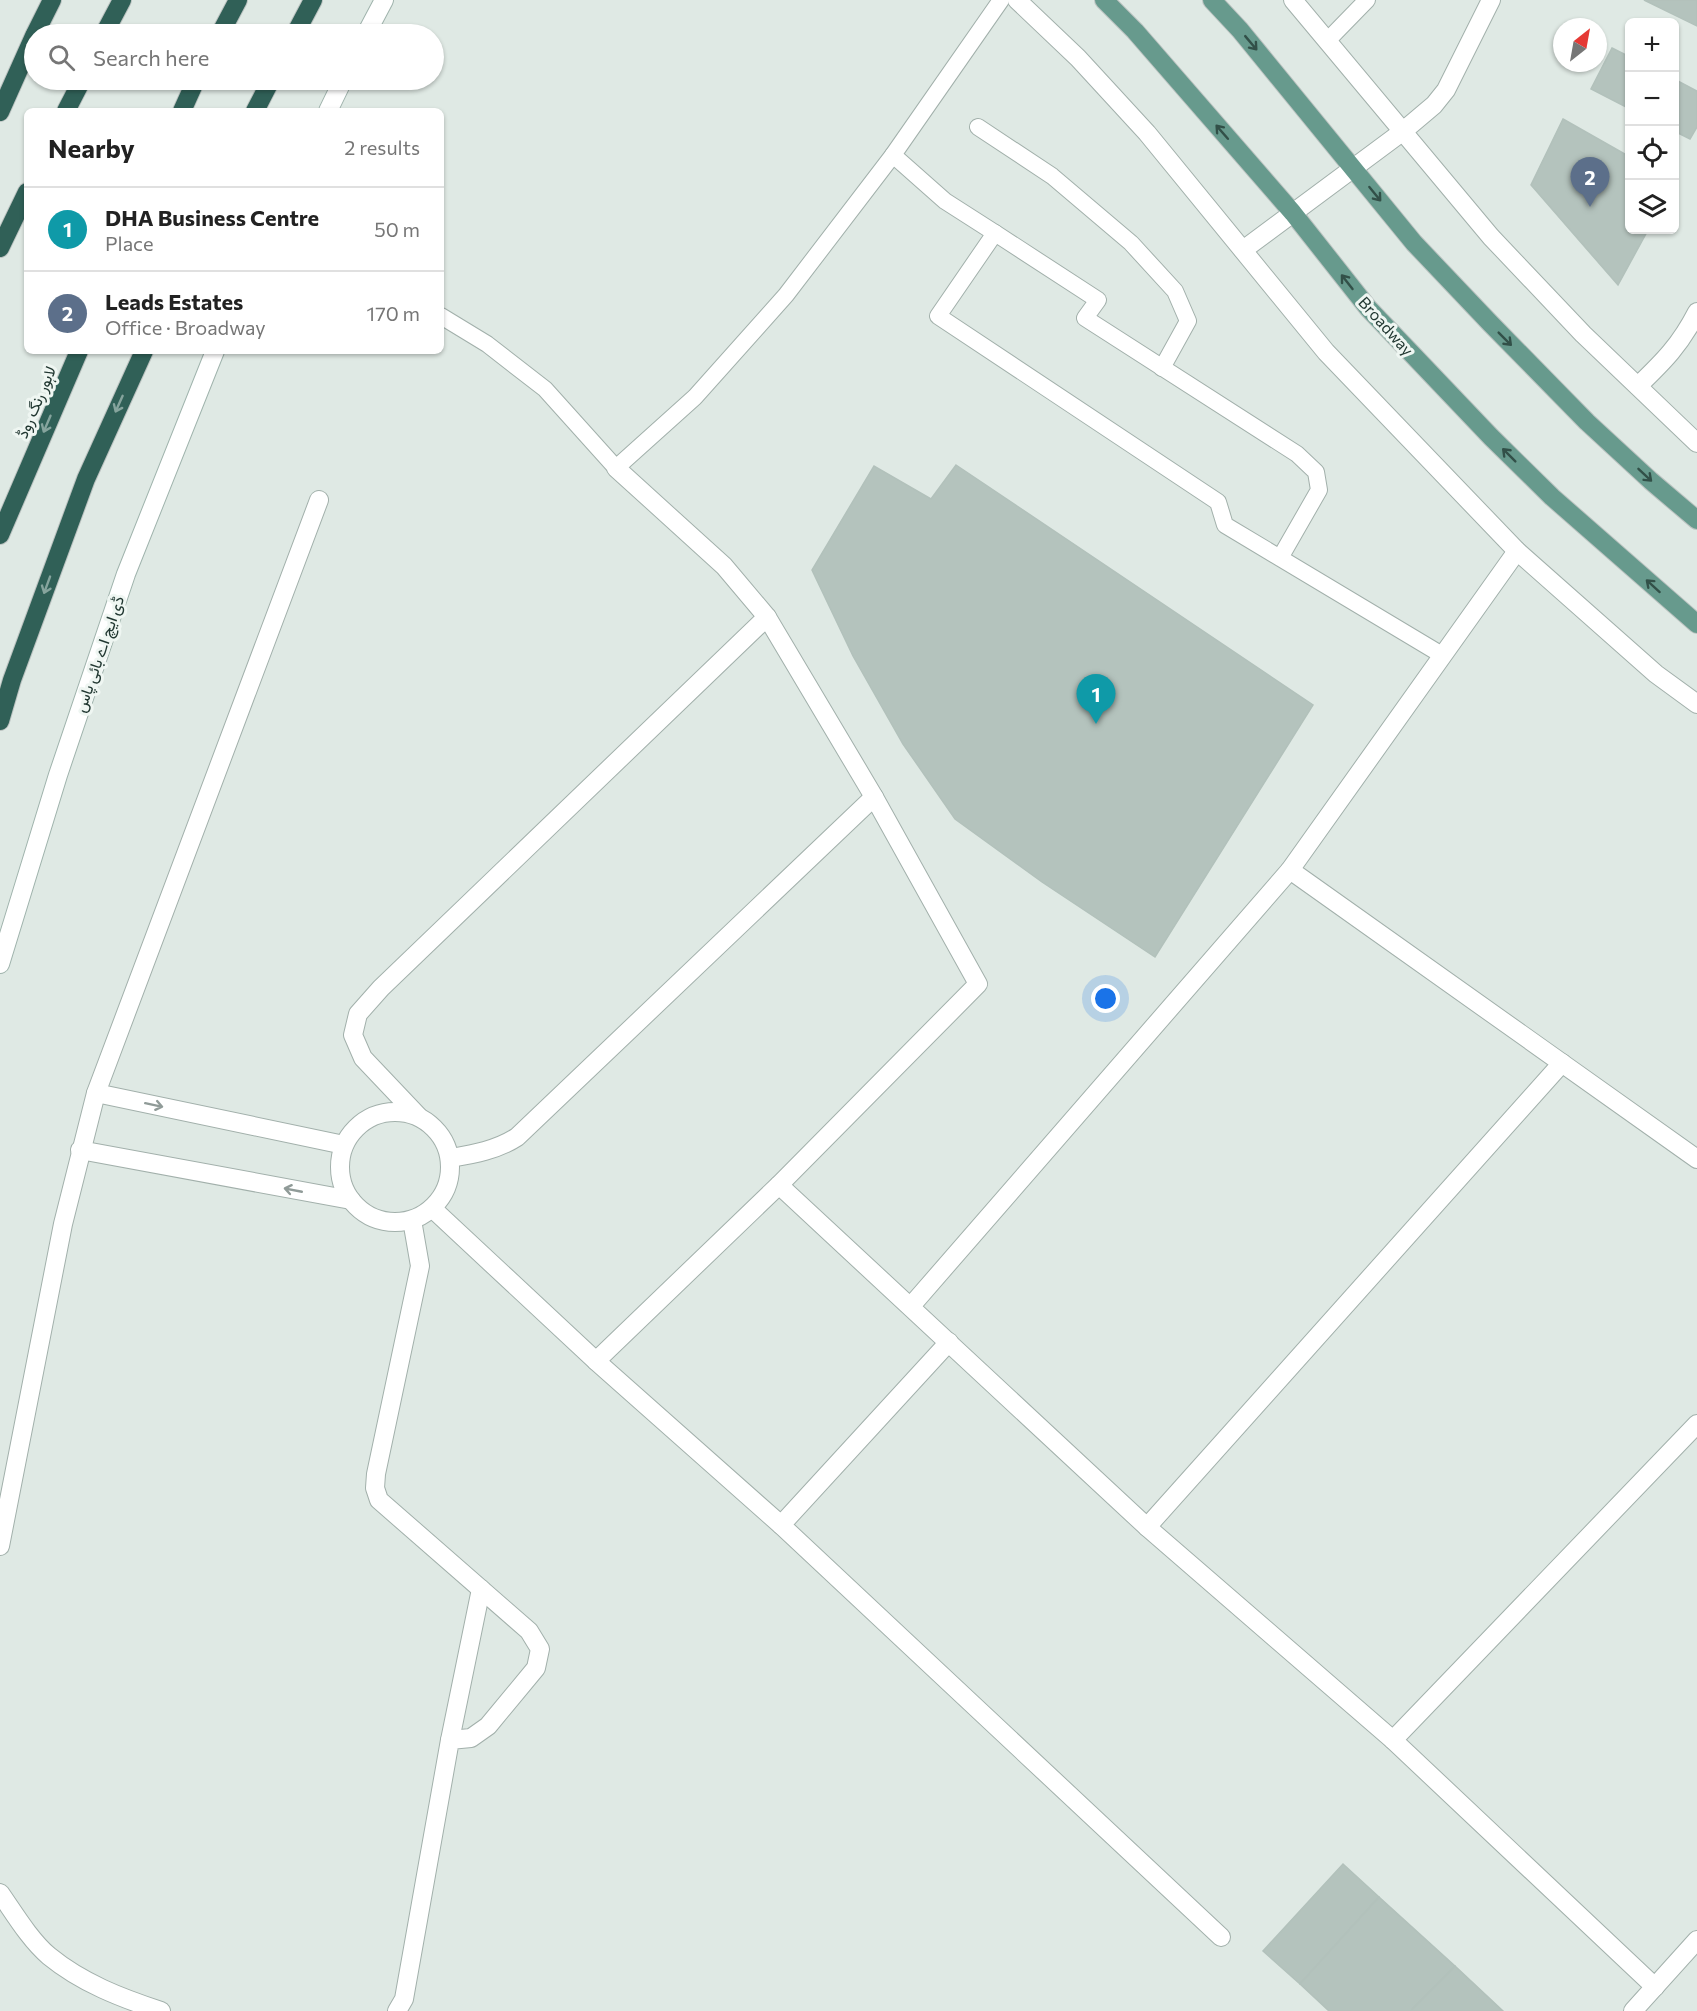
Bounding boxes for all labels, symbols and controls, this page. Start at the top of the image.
north arrow [1553,18,1607,72]
map controls [1625,18,1679,234]
button: + [1625,18,1679,72]
search box [24,24,444,90]
one-way arrow [1244,35,1257,51]
icon: search [45,41,78,74]
text: Search here [93,44,209,71]
button: − [1625,72,1679,126]
one-way arrow [1216,124,1229,140]
button: locate [1625,126,1679,180]
text: Nearby [48,132,135,163]
text: 2 results [344,135,420,159]
pin: 2 [1570,158,1610,207]
button: layers [1625,180,1679,234]
one-way arrow [1368,186,1381,202]
text: DHA Business Centre [105,204,319,231]
text: 1 [63,217,72,241]
text: 50 m [374,217,420,241]
text: Place [105,231,154,255]
one-way arrow [1341,274,1354,290]
text: Leads Estates [105,288,243,315]
street label: Broadway [1355,292,1418,359]
text: 2 [62,301,73,325]
text: 170 m [367,301,420,325]
text: Office · Broadway [105,315,266,339]
one-way arrow [1498,331,1513,346]
street label: لاہور رنگ روڈ [12,363,61,441]
one-way arrow [113,395,125,413]
one-way arrow [41,415,52,433]
one-way arrow [1501,447,1516,462]
one-way arrow [1637,468,1652,482]
one-way arrow [41,575,52,594]
one-way arrow [1646,579,1661,593]
street label: ڈی ایچ اے بائی پاس [70,593,130,716]
pin: 1 [1076,674,1116,724]
your location [1091,984,1120,1013]
one-way arrow [144,1099,163,1111]
one-way arrow [284,1184,303,1195]

